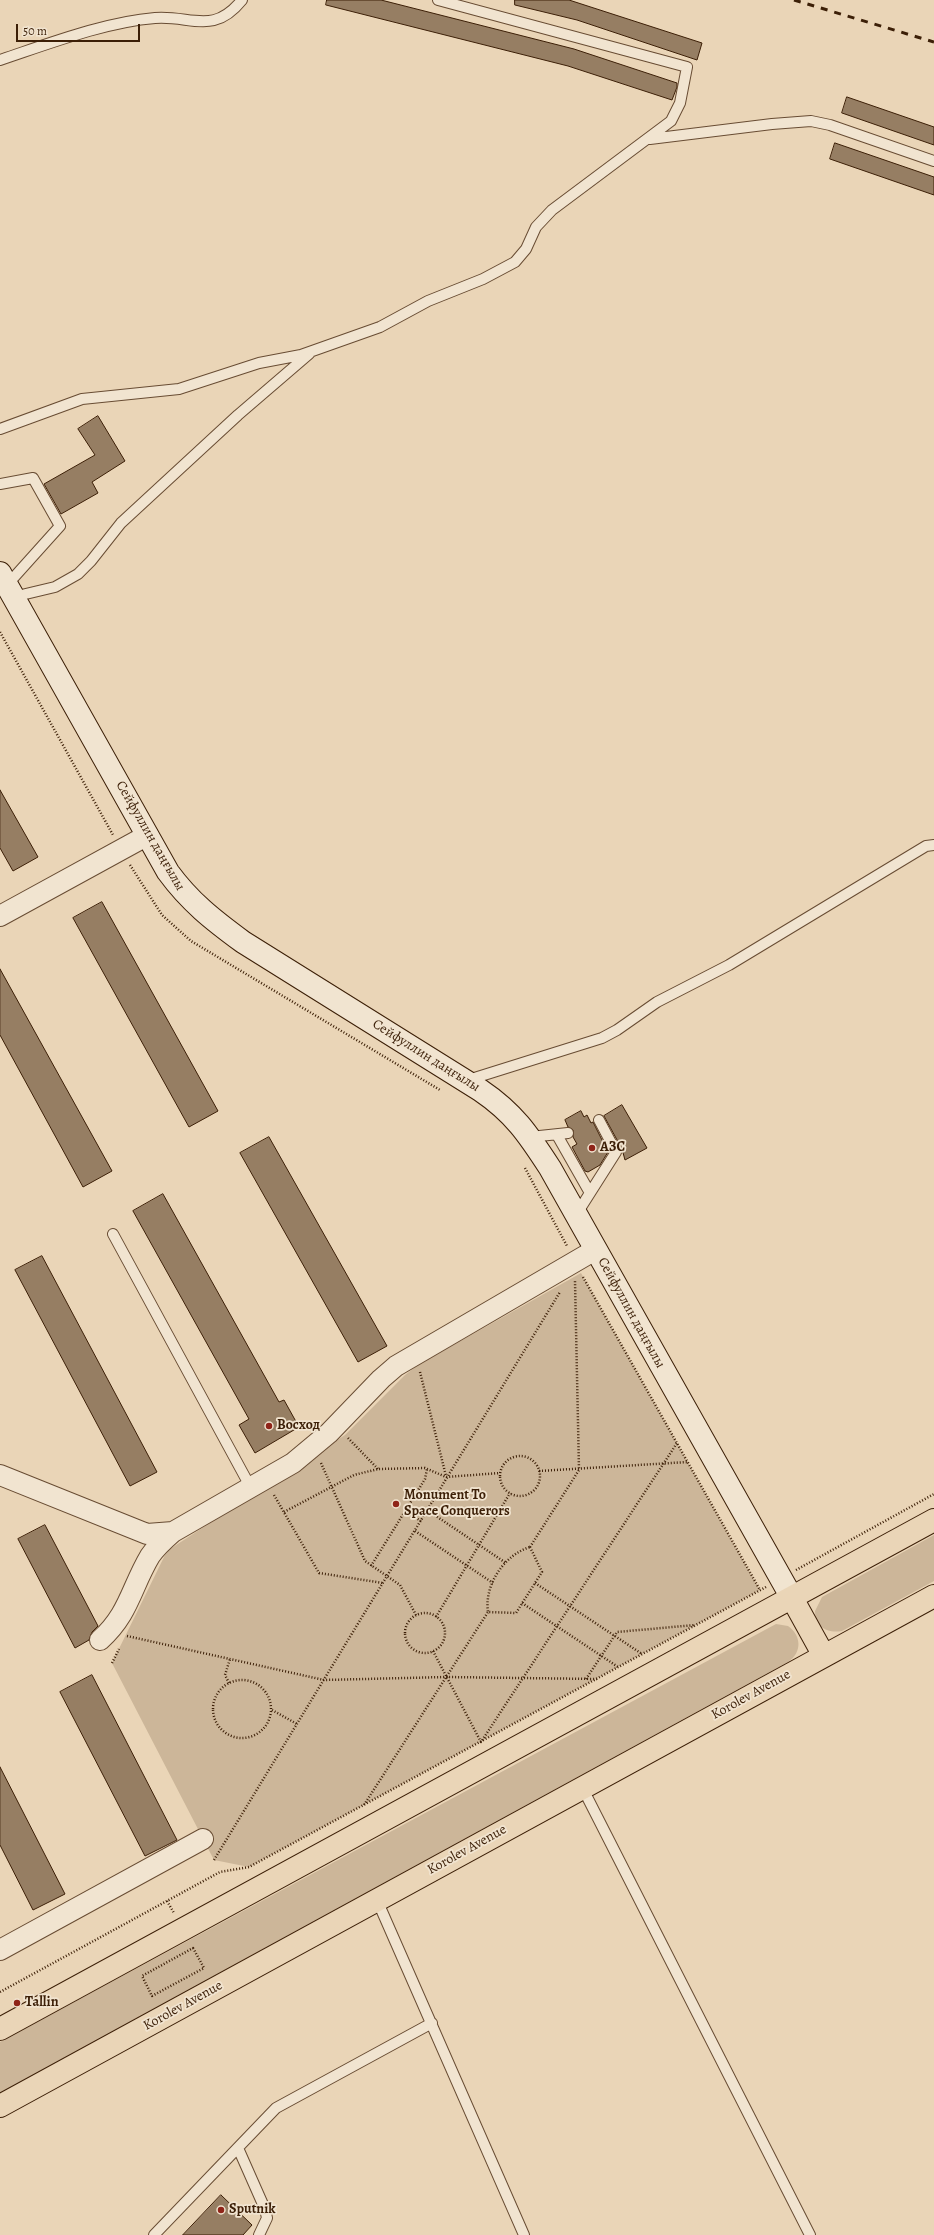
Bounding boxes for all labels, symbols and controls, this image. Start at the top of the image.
scale bar [18,16,142,42]
text: 50 m [23,23,47,39]
street label: Сейфуллин даңғылы [112,778,188,894]
street label: Сейфуллин даңғылы [369,1016,483,1096]
place label: АЗС [600,1140,625,1156]
marker: АЗС [587,1143,597,1153]
street label: Сейфуллин даңғылы [594,1255,668,1371]
place label: Восход [277,1418,320,1434]
marker: Восход [264,1421,274,1431]
place label: Monument To Space Conquerors [404,1488,510,1520]
marker: Monument To Space Conquerors [391,1499,401,1509]
street label: Korolev Avenue [708,1666,794,1724]
street label: Korolev Avenue [424,1821,510,1879]
street label: Korolev Avenue [140,1977,226,2035]
place label: Tallin [25,1995,59,2011]
marker: Tallin [12,1998,22,2008]
place label: Sputnik [229,2202,276,2218]
marker: Sputnik [216,2205,226,2215]

